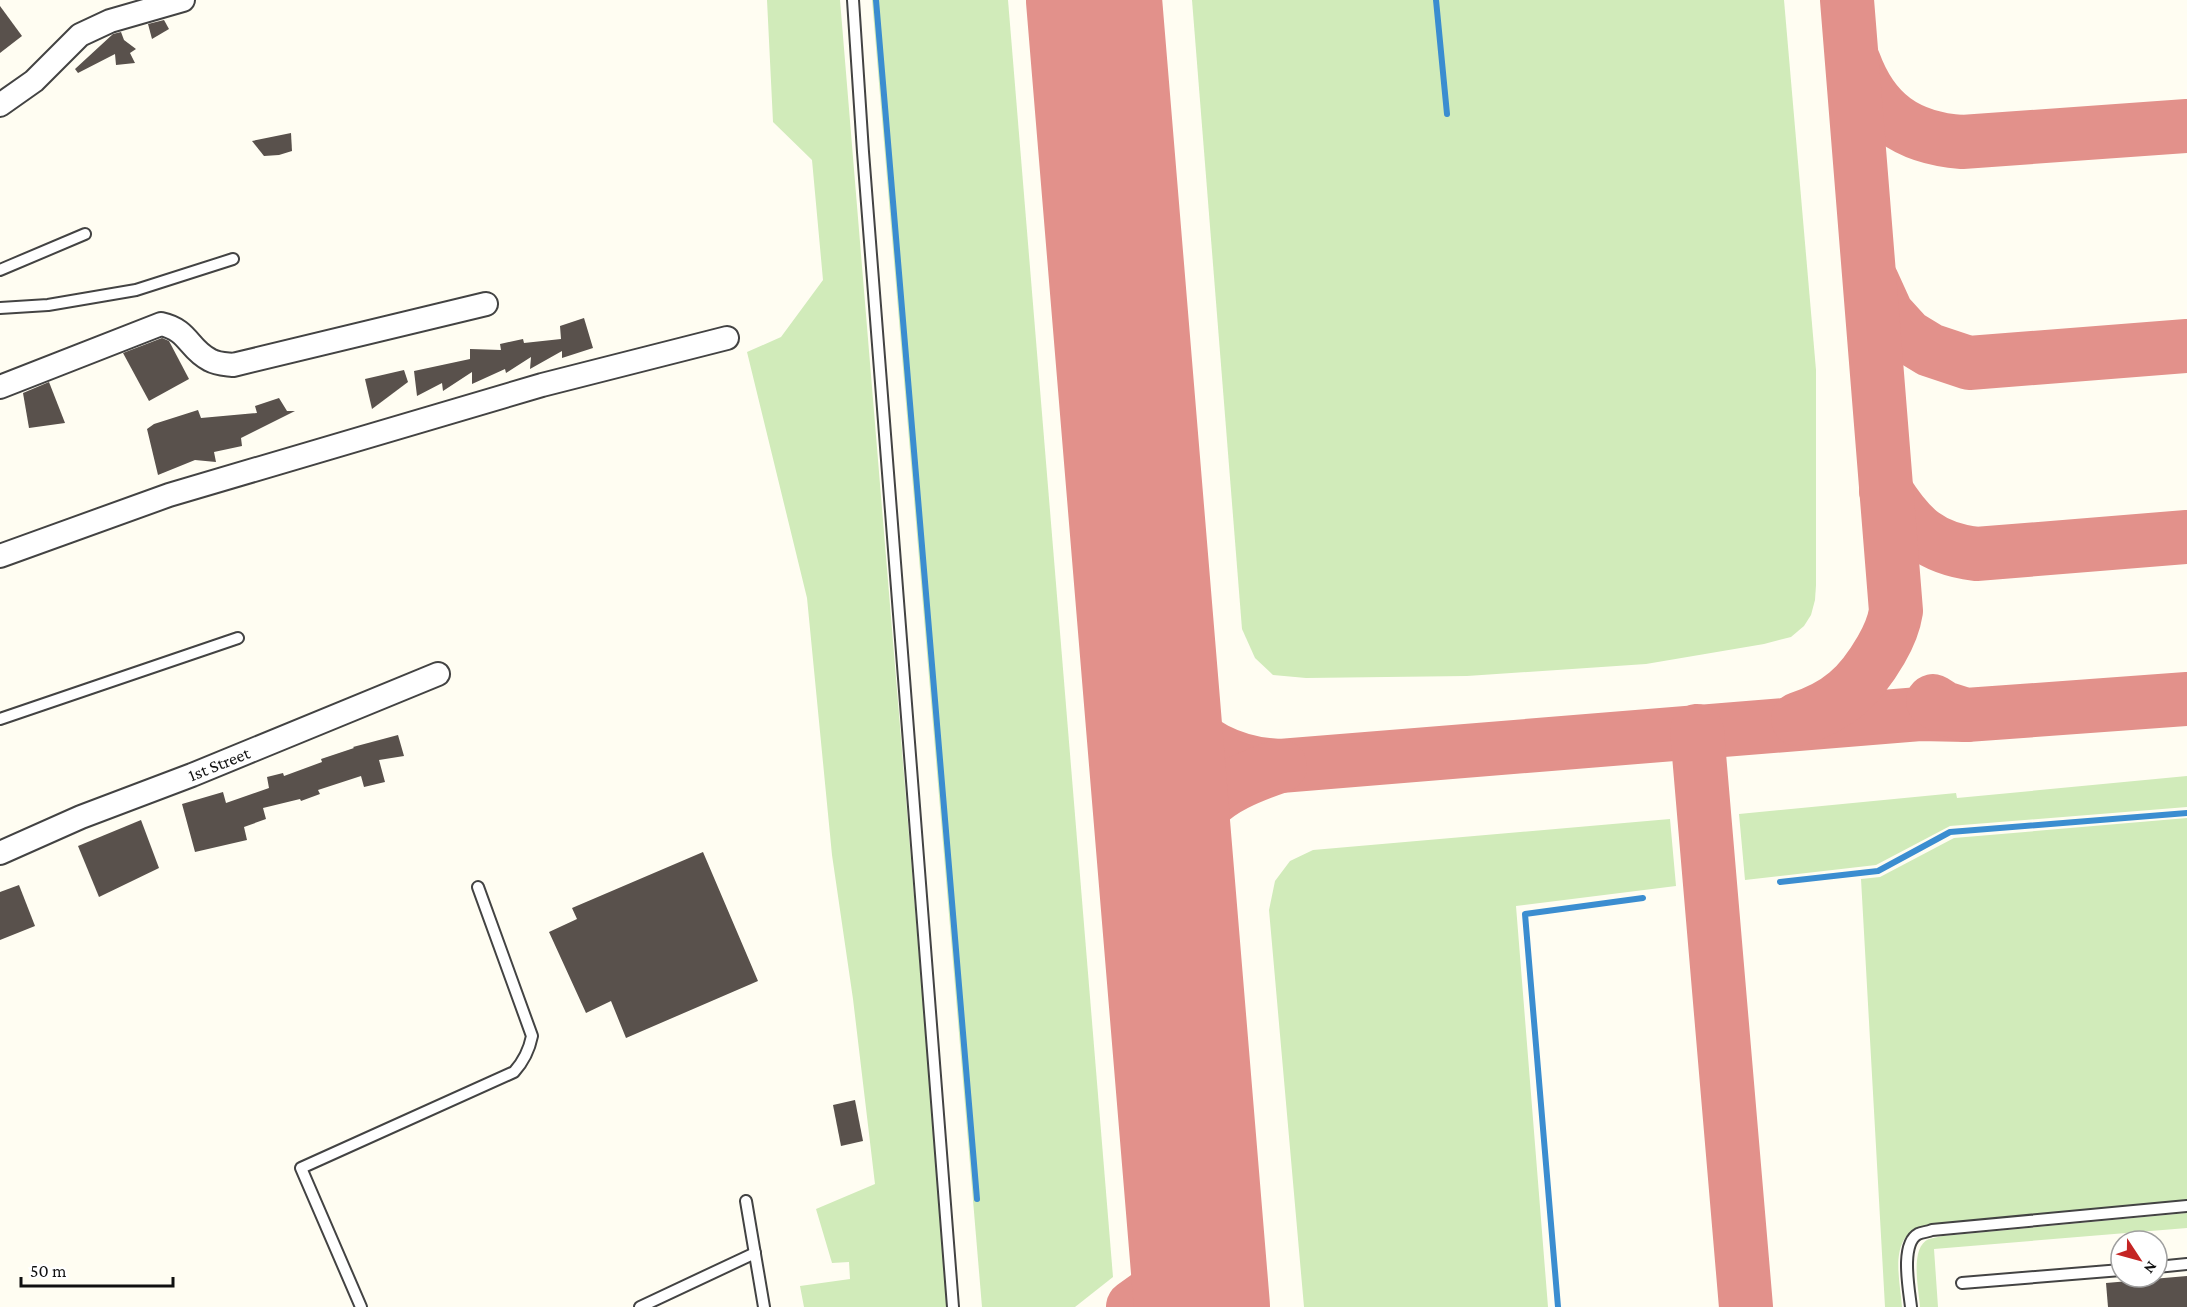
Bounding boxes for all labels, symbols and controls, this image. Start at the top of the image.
street label: 1st Street [185,742,254,785]
north arrow [2109,1229,2169,1289]
scale bar [21,1250,172,1288]
text: N [2141,1258,2161,1277]
text: 50 m [30,1261,67,1281]

